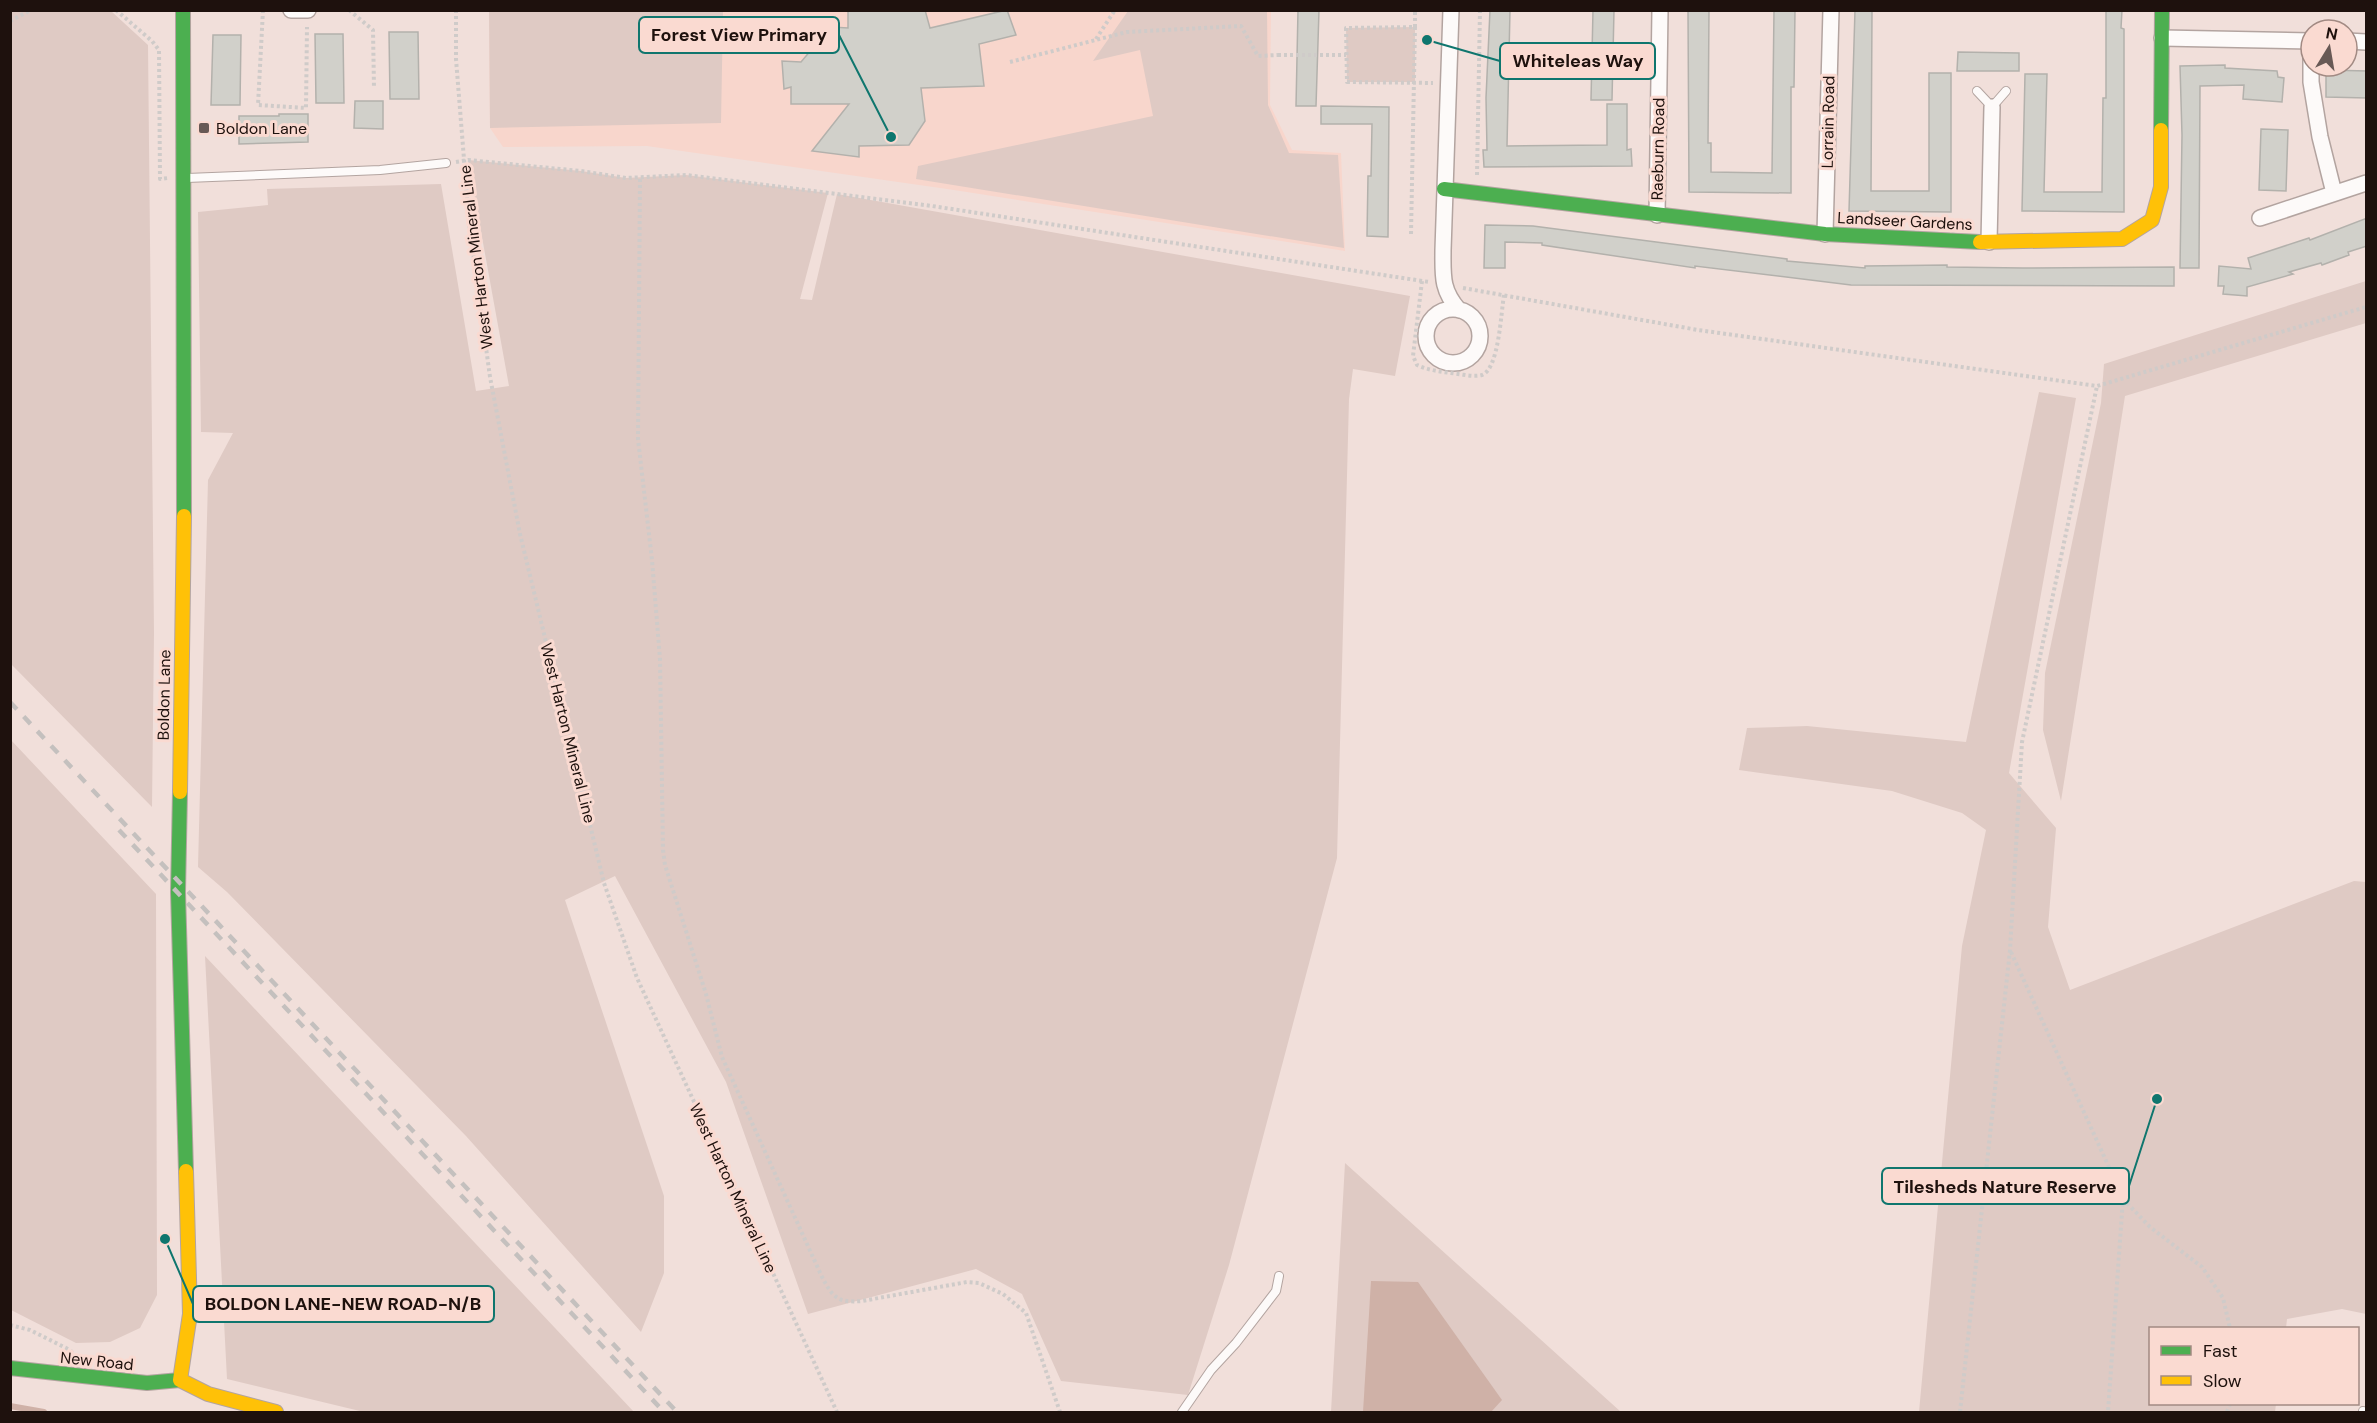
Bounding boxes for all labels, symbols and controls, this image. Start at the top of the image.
callout: Forest View Primary [639,17,839,53]
north arrow [2299,18,2359,78]
text: N [2324,22,2339,45]
text: Forest View Primary [651,23,827,47]
callout: Whiteleas Way [1500,43,1655,79]
text: Whiteleas Way [1512,49,1644,73]
street label: Lorrain Road [1817,75,1839,169]
street label: Raeburn Road [1647,97,1669,201]
place label: Boldon Lane [216,118,307,139]
marker: Boldon Lane [197,121,211,135]
street label: West Harton Mineral Line [454,164,498,350]
street label: Landseer Gardens [1837,207,1973,235]
street label: West Harton Mineral Line [535,641,601,825]
street label: Boldon Lane [153,649,175,741]
street label: West Harton Mineral Line [684,1100,782,1276]
callout: Tilesheds Nature Reserve [1882,1168,2129,1204]
text: Tilesheds Nature Reserve [1893,1175,2117,1199]
callout: BOLDON LANE-NEW ROAD-N/B [193,1286,494,1322]
text: BOLDON LANE-NEW ROAD-N/B [205,1292,481,1316]
legend [2149,1327,2359,1405]
text: Fast [2203,1339,2238,1363]
street label: New Road [59,1347,135,1375]
text: Slow [2203,1369,2242,1393]

